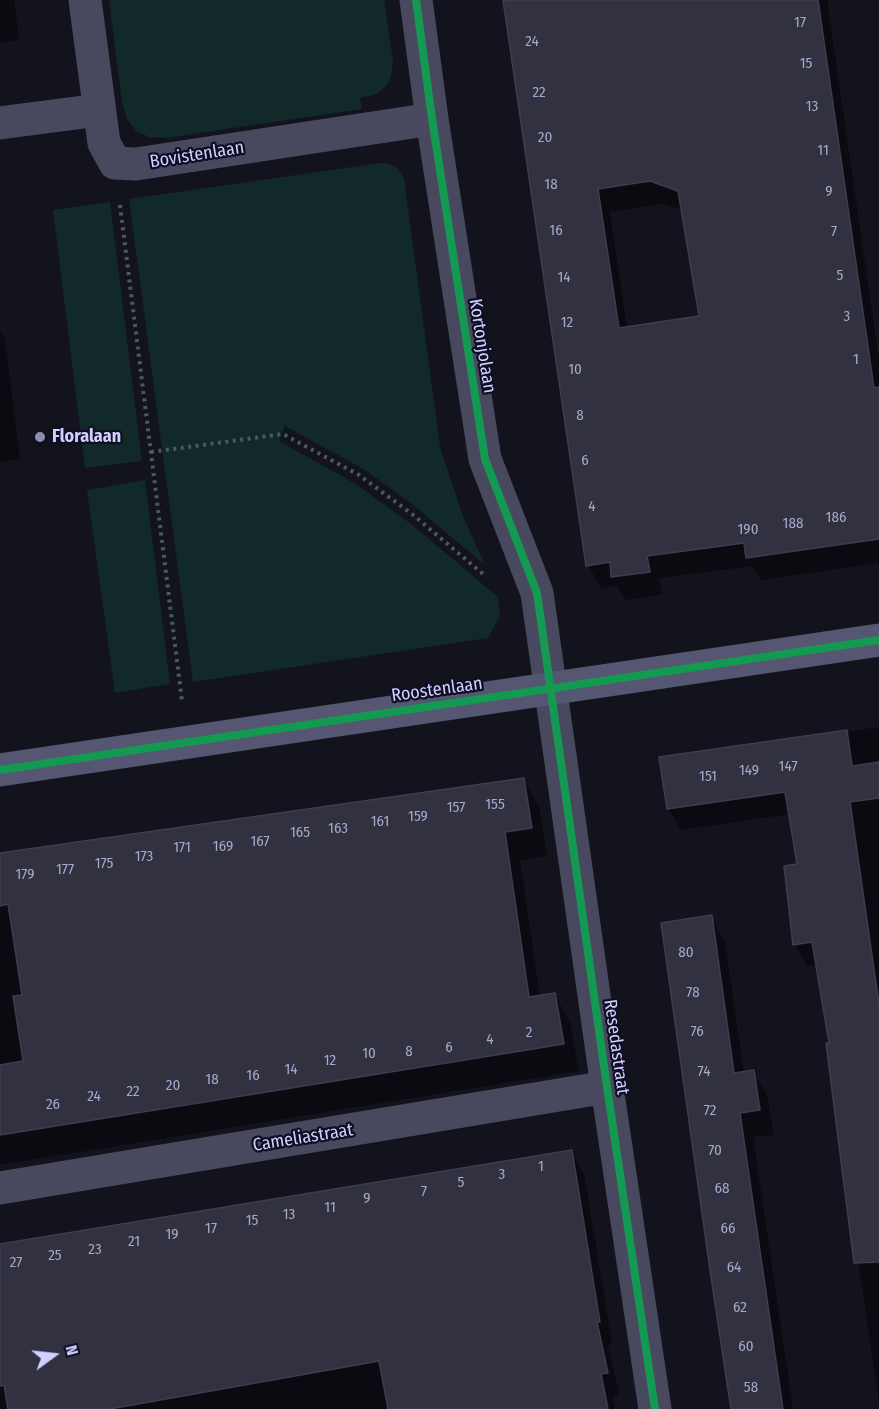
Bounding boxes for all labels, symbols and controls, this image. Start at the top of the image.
house number: 17 [794,14,806,32]
house number: 24 [525,33,539,51]
house number: 15 [800,55,812,73]
house number: 22 [532,84,546,102]
house number: 13 [806,98,818,116]
house number: 20 [538,129,552,147]
street label: Bovistenlaan [148,137,246,173]
house number: 11 [817,142,829,160]
house number: 18 [544,176,558,194]
house number: 9 [825,183,833,201]
house number: 16 [549,222,563,240]
house number: 7 [831,223,837,241]
house number: 5 [837,267,843,285]
house number: 14 [557,269,571,287]
street label: Kortonjolaan [464,297,500,395]
house number: 3 [844,308,850,326]
house number: 12 [561,314,573,332]
house number: 1 [853,351,859,369]
house number: 10 [568,361,582,379]
house number: 8 [576,407,584,425]
place label: Floralaan [52,426,121,448]
marker: Floralaan [33,430,47,444]
house number: 6 [581,452,589,470]
house number: 4 [588,498,596,516]
house number: 186 [826,509,846,527]
house number: 188 [783,515,803,533]
house number: 190 [738,521,758,539]
street label: Roostenlaan [390,673,484,707]
house number: 147 [779,758,797,776]
house number: 149 [739,762,759,780]
house number: 151 [699,768,717,786]
house number: 155 [485,796,505,814]
house number: 157 [447,799,465,817]
house number: 159 [408,808,428,826]
house number: 161 [371,813,389,831]
house number: 163 [328,820,348,838]
house number: 165 [290,824,310,842]
house number: 167 [250,833,270,851]
house number: 169 [213,838,233,856]
house number: 171 [173,839,191,857]
house number: 173 [135,848,153,866]
house number: 175 [95,855,113,873]
house number: 177 [56,861,74,879]
house number: 179 [16,866,34,884]
house number: 80 [678,944,694,962]
house number: 78 [686,984,700,1002]
street label: Resedastraat [599,998,633,1096]
house number: 76 [690,1023,704,1041]
house number: 2 [526,1024,532,1042]
house number: 4 [486,1031,494,1049]
house number: 6 [445,1039,453,1057]
house number: 8 [405,1043,413,1061]
house number: 10 [362,1045,376,1063]
house number: 12 [324,1052,336,1070]
house number: 14 [284,1061,298,1079]
house number: 74 [698,1063,710,1081]
house number: 16 [246,1067,260,1085]
house number: 18 [205,1071,219,1089]
house number: 20 [166,1077,180,1095]
house number: 22 [126,1083,140,1101]
house number: 24 [87,1088,101,1106]
house number: 26 [46,1096,60,1114]
house number: 72 [704,1102,716,1120]
street label: Cameliastraat [251,1119,355,1157]
house number: 70 [708,1142,722,1160]
house number: 1 [538,1158,544,1176]
house number: 3 [499,1166,505,1184]
house number: 5 [458,1174,464,1192]
house number: 68 [715,1180,729,1198]
house number: 7 [421,1183,427,1201]
house number: 9 [363,1190,371,1208]
house number: 11 [324,1199,336,1217]
house number: 13 [283,1206,295,1224]
house number: 15 [246,1212,258,1230]
house number: 17 [205,1220,217,1238]
house number: 66 [721,1220,735,1238]
house number: 19 [165,1226,179,1244]
house number: 21 [128,1233,140,1251]
house number: 23 [88,1241,102,1259]
house number: 25 [48,1247,62,1265]
house number: 27 [10,1254,22,1272]
house number: 64 [727,1259,741,1277]
house number: 62 [733,1299,747,1317]
north arrow [24,1325,84,1385]
house number: 60 [738,1338,754,1356]
text: N [61,1343,82,1357]
house number: 58 [744,1379,758,1397]

